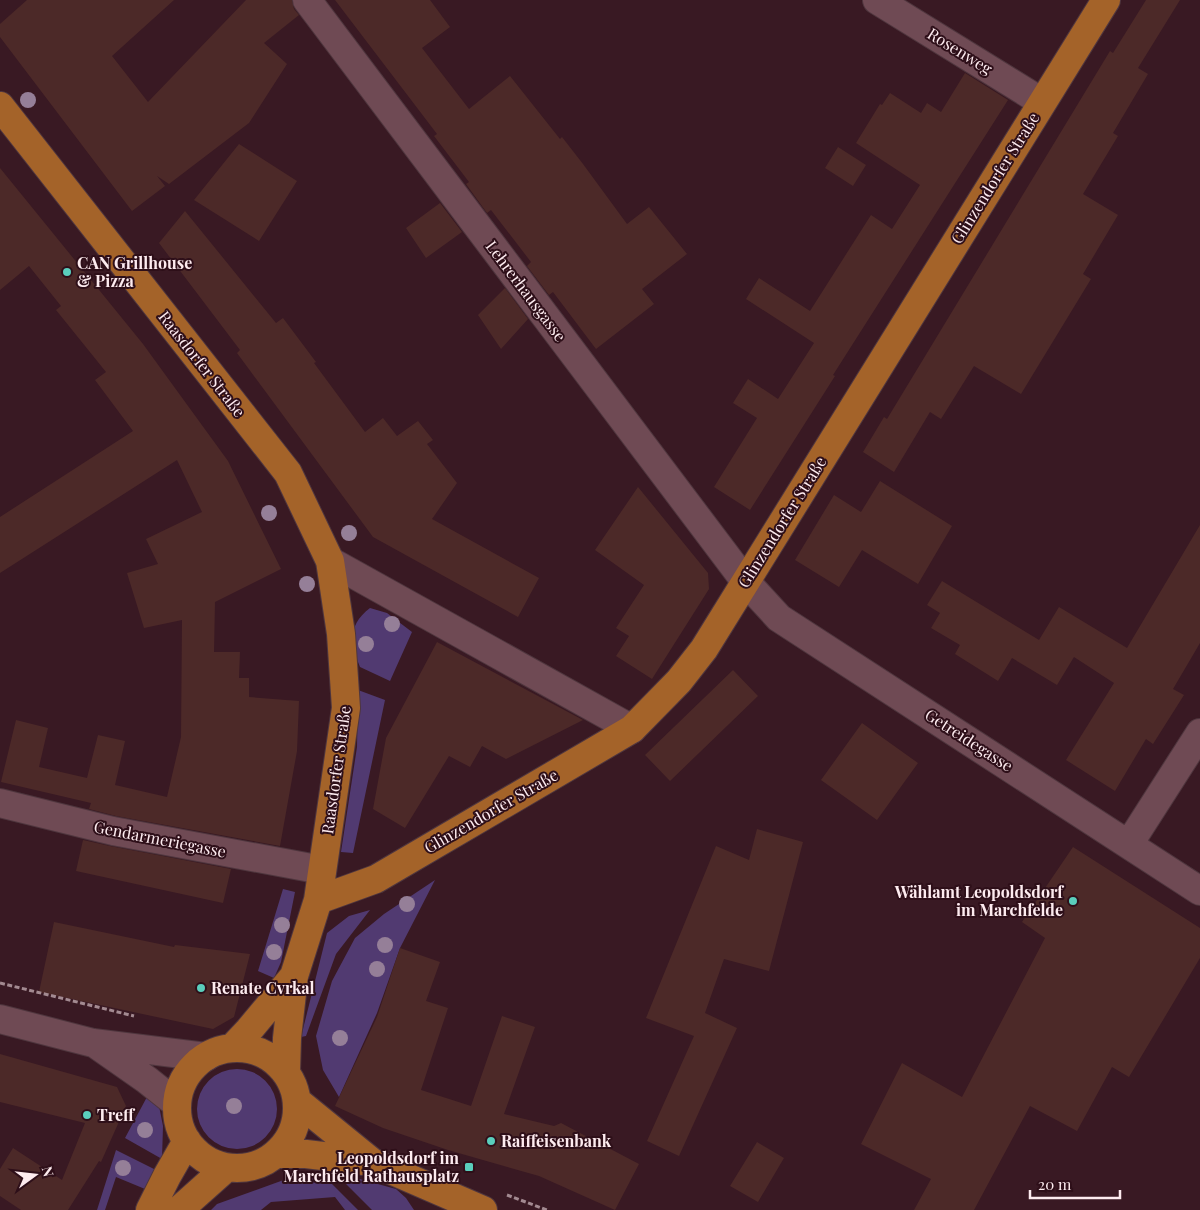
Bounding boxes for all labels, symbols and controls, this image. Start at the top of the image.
street label: Rosenweg [924,22,997,79]
street label: Glinzendorfer Straße [946,108,1044,247]
street label: Lehrerhausgasse [482,236,571,345]
place label: CAN Grillhouse & Pizza [77,252,192,291]
marker: CAN Grillhouse & Pizza [61,266,73,278]
street label: Raasdorfer Straße [154,306,250,421]
street label: Glinzendorfer Straße [733,452,831,591]
street label: Getreidegasse [921,703,1017,776]
street label: Raasdorfer Straße [316,704,355,835]
street label: Glinzendorfer Straße [420,764,561,857]
street label: Gendarmeriegasse [92,815,228,862]
place label: Wählamt Leopoldsdorf im Marchfelde [894,881,1064,920]
marker: Wählamt Leopoldsdorf im Marchfelde [1067,895,1079,907]
place label: Renate Cvrkal [211,977,315,998]
marker: Renate Cvrkal [195,982,207,994]
place label: Treff [97,1104,136,1125]
marker: Treff [81,1109,93,1121]
place label: Raiffeisenbank [501,1130,612,1151]
marker: Raiffeisenbank [485,1135,497,1147]
place label: Leopoldsdorf im Marchfeld Rathausplatz [283,1147,460,1186]
north arrow [10,1150,60,1200]
marker: Leopoldsdorf im Marchfeld Rathausplatz [463,1161,475,1173]
text: N [38,1164,59,1179]
scale bar [1030,1168,1120,1200]
text: 20 m [1038,1174,1072,1194]

